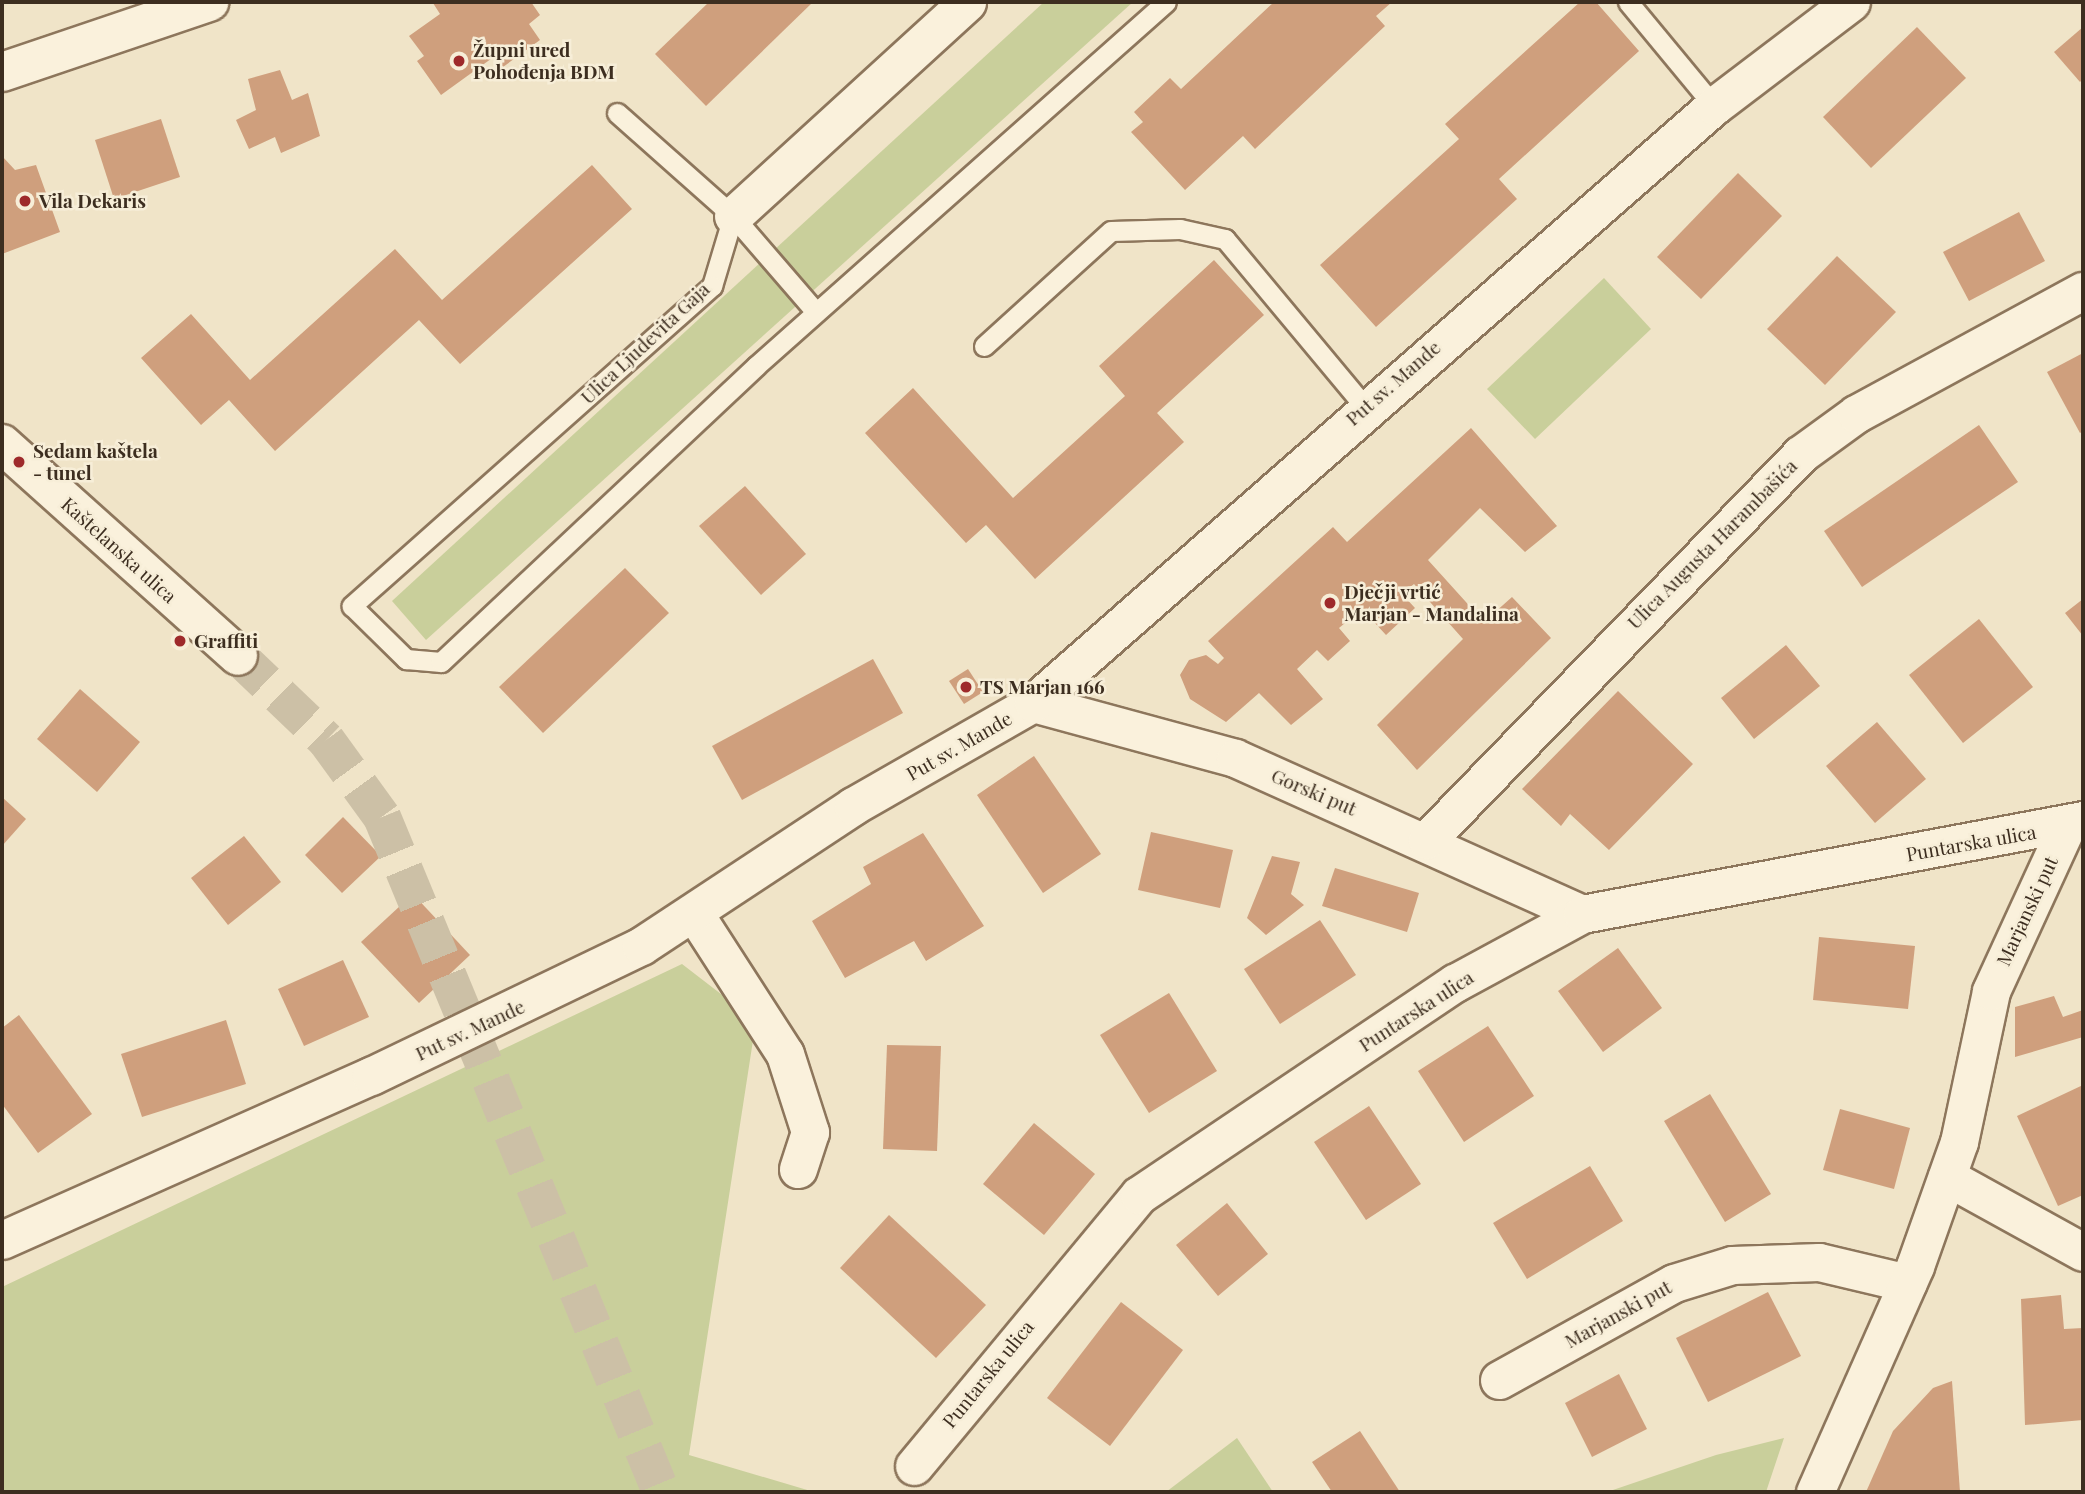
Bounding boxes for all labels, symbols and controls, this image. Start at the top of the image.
place label: Župni ured Pohođenja BDM [473,39,615,83]
marker: Župni ured Pohođenja BDM [451,53,467,69]
place label: Vila Dekaris [39,190,146,212]
marker: Vila Dekaris [17,193,33,209]
street label: Ulica Ljudevita Gaja [576,277,714,409]
street label: Put sv. Mande [1341,336,1445,430]
place label: Sedam kaštela - tunel [33,440,158,484]
marker: Sedam kaštela - tunel [11,454,27,470]
street label: Ulica Augusta Harambašića [1622,454,1802,634]
street label: Kaštelanska ulica [57,492,181,608]
place label: Dječji vrtić Marjan - Mandalina [1344,581,1519,625]
marker: Dječji vrtić Marjan - Mandalina [1322,595,1338,611]
place label: Graffiti [194,630,258,652]
marker: Graffiti [172,633,188,649]
place label: TS Marjan 166 [980,676,1105,698]
marker: TS Marjan 166 [958,679,974,695]
street label: Put sv. Mande [902,707,1016,785]
street label: Gorski put [1268,764,1360,820]
street label: Puntarska ulica [1904,820,2038,866]
street label: Marjanski put [1992,853,2062,969]
street label: Puntarska ulica [1355,966,1477,1056]
street label: Put sv. Mande [412,995,528,1065]
street label: Marjanski put [1561,1275,1675,1353]
street label: Puntarska ulica [938,1316,1038,1432]

